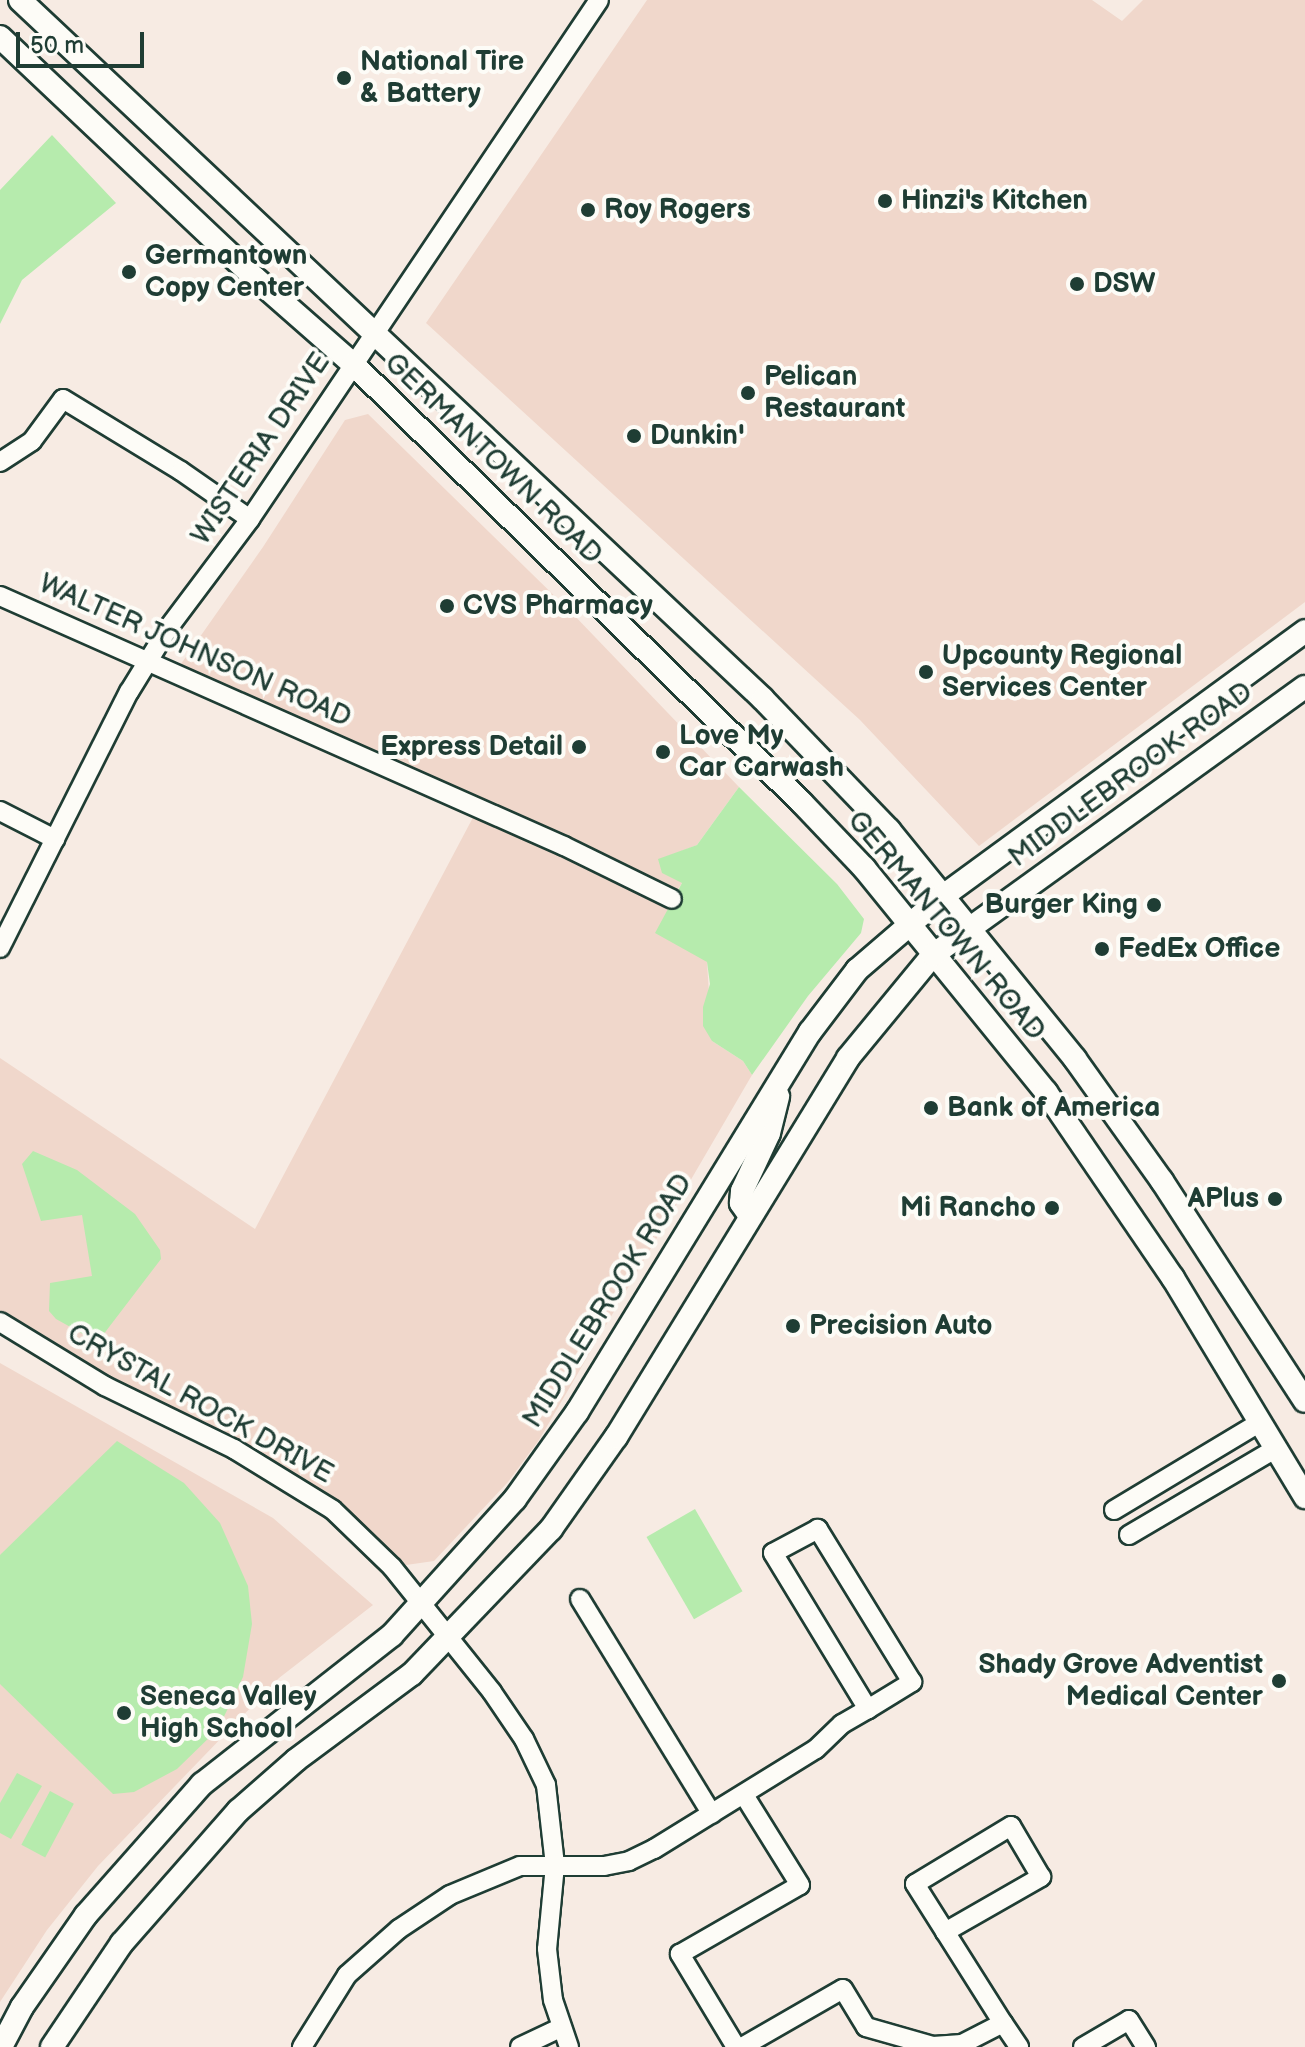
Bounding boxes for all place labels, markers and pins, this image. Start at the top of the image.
place label: National Tire & Battery [360,45,524,111]
marker: National Tire & Battery [335,69,353,87]
place label: Hinzi's Kitchen [901,184,1088,218]
marker: Hinzi's Kitchen [876,192,894,210]
place label: Roy Rogers [604,193,752,227]
marker: Roy Rogers [579,201,597,219]
place label: Germantown Copy Center [145,239,307,305]
marker: Germantown Copy Center [120,263,138,281]
place label: DSW [1093,267,1155,301]
marker: DSW [1068,275,1086,293]
place label: Pelican Restaurant [764,360,905,426]
marker: Pelican Restaurant [739,384,757,402]
place label: Dunkin' [650,419,744,453]
marker: Dunkin' [625,427,643,445]
place label: CVS Pharmacy [463,589,653,623]
marker: CVS Pharmacy [438,597,456,615]
place label: Upcounty Regional Services Center [942,639,1183,705]
marker: Upcounty Regional Services Center [917,663,935,681]
place label: Love My Car Carwash [679,719,844,785]
place label: Express Detail [380,730,563,764]
marker: Express Detail [570,738,588,756]
marker: Love My Car Carwash [654,743,672,761]
place label: Burger King [985,888,1138,922]
marker: Burger King [1145,896,1163,914]
place label: FedEx Office [1118,932,1280,966]
marker: FedEx Office [1093,940,1111,958]
place label: Bank of America [947,1091,1160,1125]
marker: Bank of America [922,1099,940,1117]
place label: APlus [1188,1182,1259,1216]
marker: APlus [1266,1190,1284,1208]
place label: Mi Rancho [900,1191,1036,1225]
marker: Mi Rancho [1043,1199,1061,1217]
place label: Precision Auto [809,1309,992,1343]
marker: Precision Auto [784,1317,802,1335]
place label: Shady Grove Adventist Medical Center [978,1648,1263,1714]
marker: Shady Grove Adventist Medical Center [1270,1672,1288,1690]
place label: Seneca Valley High School [140,1680,318,1746]
marker: Seneca Valley High School [115,1704,133,1722]

